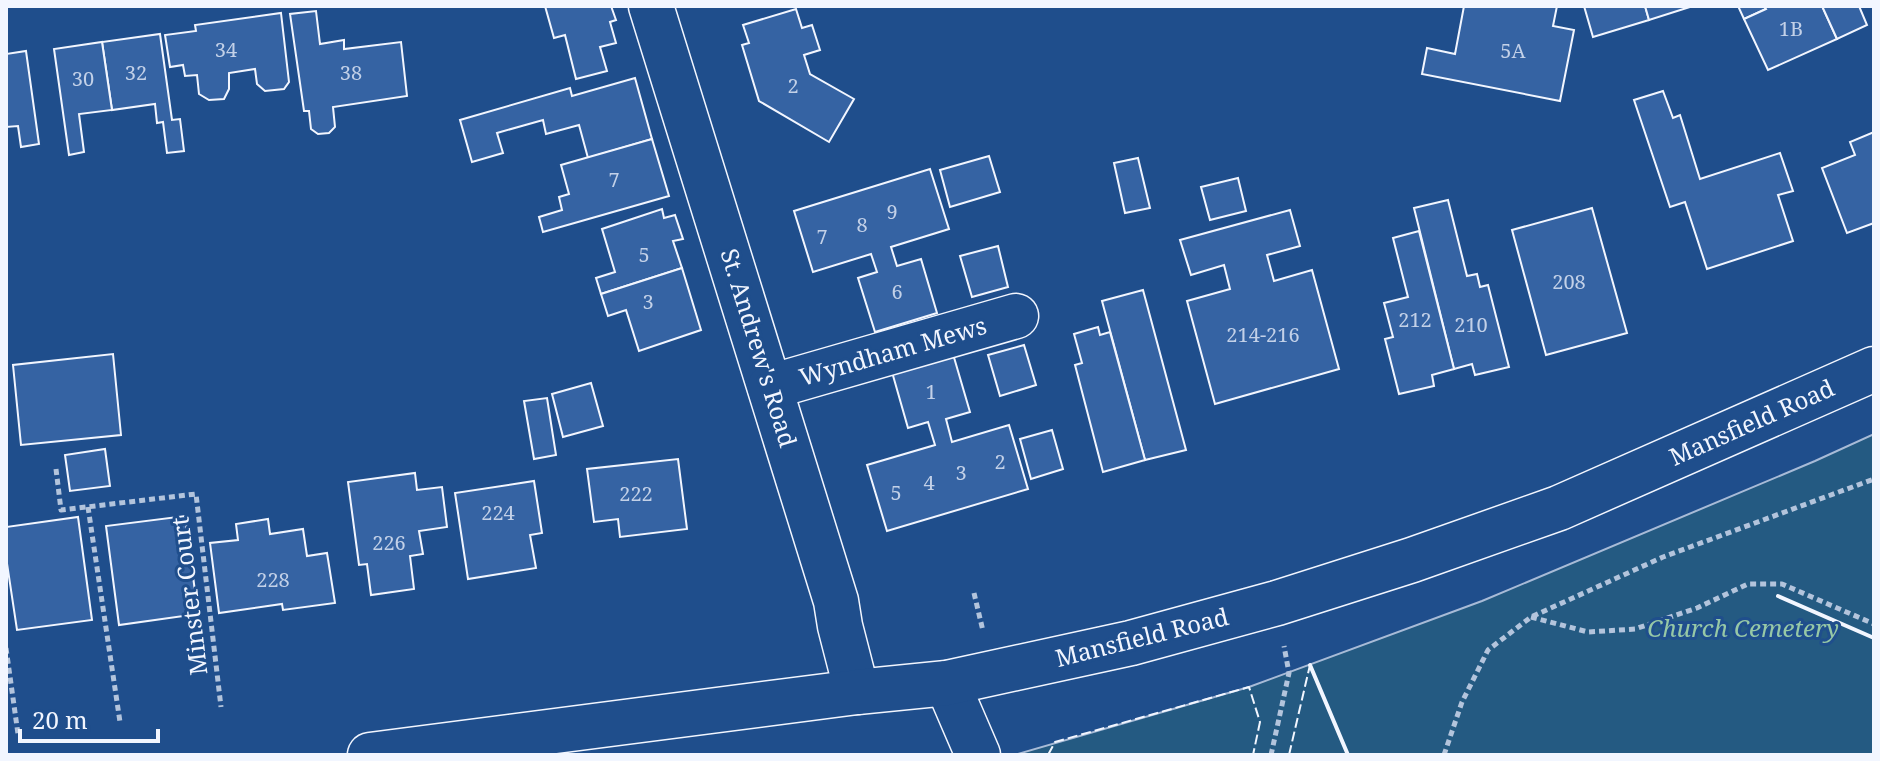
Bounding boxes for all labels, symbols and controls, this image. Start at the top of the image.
house number: 1B [1779,15,1803,42]
house number: 34 [215,36,237,63]
house number: 5A [1500,37,1527,64]
house number: 32 [125,59,147,86]
house number: 38 [340,59,362,86]
house number: 30 [72,65,94,92]
house number: 2 [787,72,799,99]
house number: 7 [608,166,620,193]
house number: 9 [886,198,898,225]
house number: 8 [856,211,868,238]
house number: 7 [816,223,828,250]
house number: 5 [638,241,650,268]
street label: St. Andrew's Road [714,244,805,451]
house number: 208 [1552,268,1586,295]
house number: 6 [891,278,903,305]
house number: 3 [642,288,654,315]
house number: 212 [1398,306,1432,333]
street label: Wyndham Mews [795,308,990,393]
house number: 210 [1454,311,1488,338]
house number: 214-216 [1226,321,1300,348]
street label: Mansfield Road [1664,370,1839,473]
house number: 1 [925,378,937,405]
house number: 2 [994,448,1006,475]
house number: 3 [955,459,967,486]
house number: 4 [923,469,935,496]
house number: 5 [890,479,902,506]
house number: 222 [619,480,653,507]
house number: 224 [481,499,515,526]
street label: Minster Court [162,515,215,677]
house number: 226 [372,529,406,556]
house number: 228 [256,566,290,593]
street label: Mansfield Road [1052,599,1232,674]
park label: Church Cemetery [1647,611,1839,644]
scale bar [20,693,158,743]
text: 20 m [32,703,88,736]

